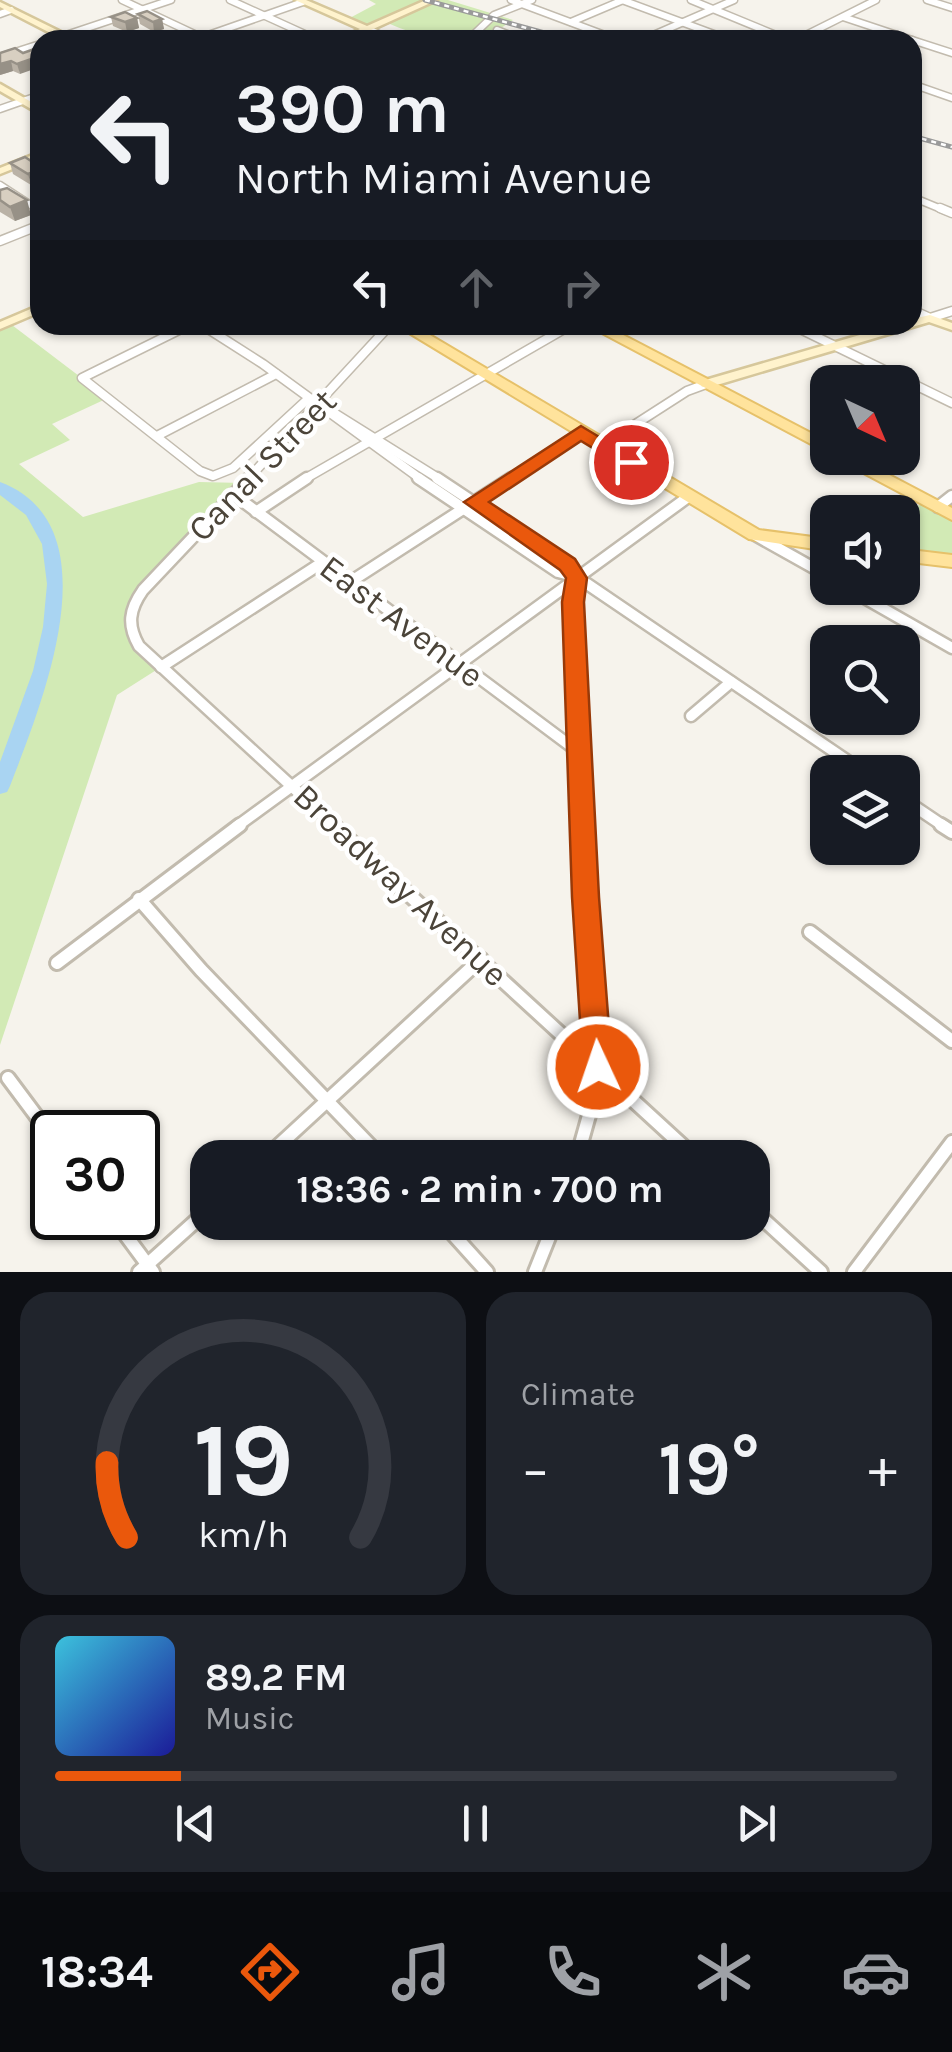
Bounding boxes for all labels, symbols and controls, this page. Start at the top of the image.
text: 390 m [235,68,450,150]
icon: left [70,70,200,200]
text: North Miami Avenue [235,152,652,204]
icon: left [344,260,399,315]
icon: ahead [449,260,504,315]
icon: right [554,260,609,315]
north arrow [810,365,920,475]
map controls [810,365,920,865]
street label: Canal Street [180,381,345,550]
pin [589,420,674,505]
icon: arrive [604,435,659,490]
button: sound [810,495,920,605]
street label: East Avenue [312,547,492,696]
button: search [810,625,920,735]
button: layers [810,755,920,865]
street label: Broadway Avenue [285,776,516,995]
position arrow [546,1015,650,1119]
speed limit sign: 30 [30,1110,160,1240]
text: 18:36 · 2 min · 700 m [296,1167,664,1212]
text: Climate [521,1376,635,1413]
text: 19 [193,1400,293,1521]
text: 19° [658,1425,760,1513]
text: − [521,1437,550,1501]
text: + [868,1437,897,1501]
text: km/h [198,1514,288,1556]
text: 89.2 FM [205,1655,348,1700]
text: Music [205,1700,294,1737]
icon: previous [168,1796,223,1851]
icon: pause [448,1796,503,1851]
icon: next [729,1796,784,1851]
icon: directions [235,1937,305,2007]
icon: music [386,1937,456,2007]
icon: phone [538,1937,608,2007]
icon: climate [689,1937,759,2007]
icon: car [841,1937,911,2007]
text: 18:34 [41,1946,153,1998]

